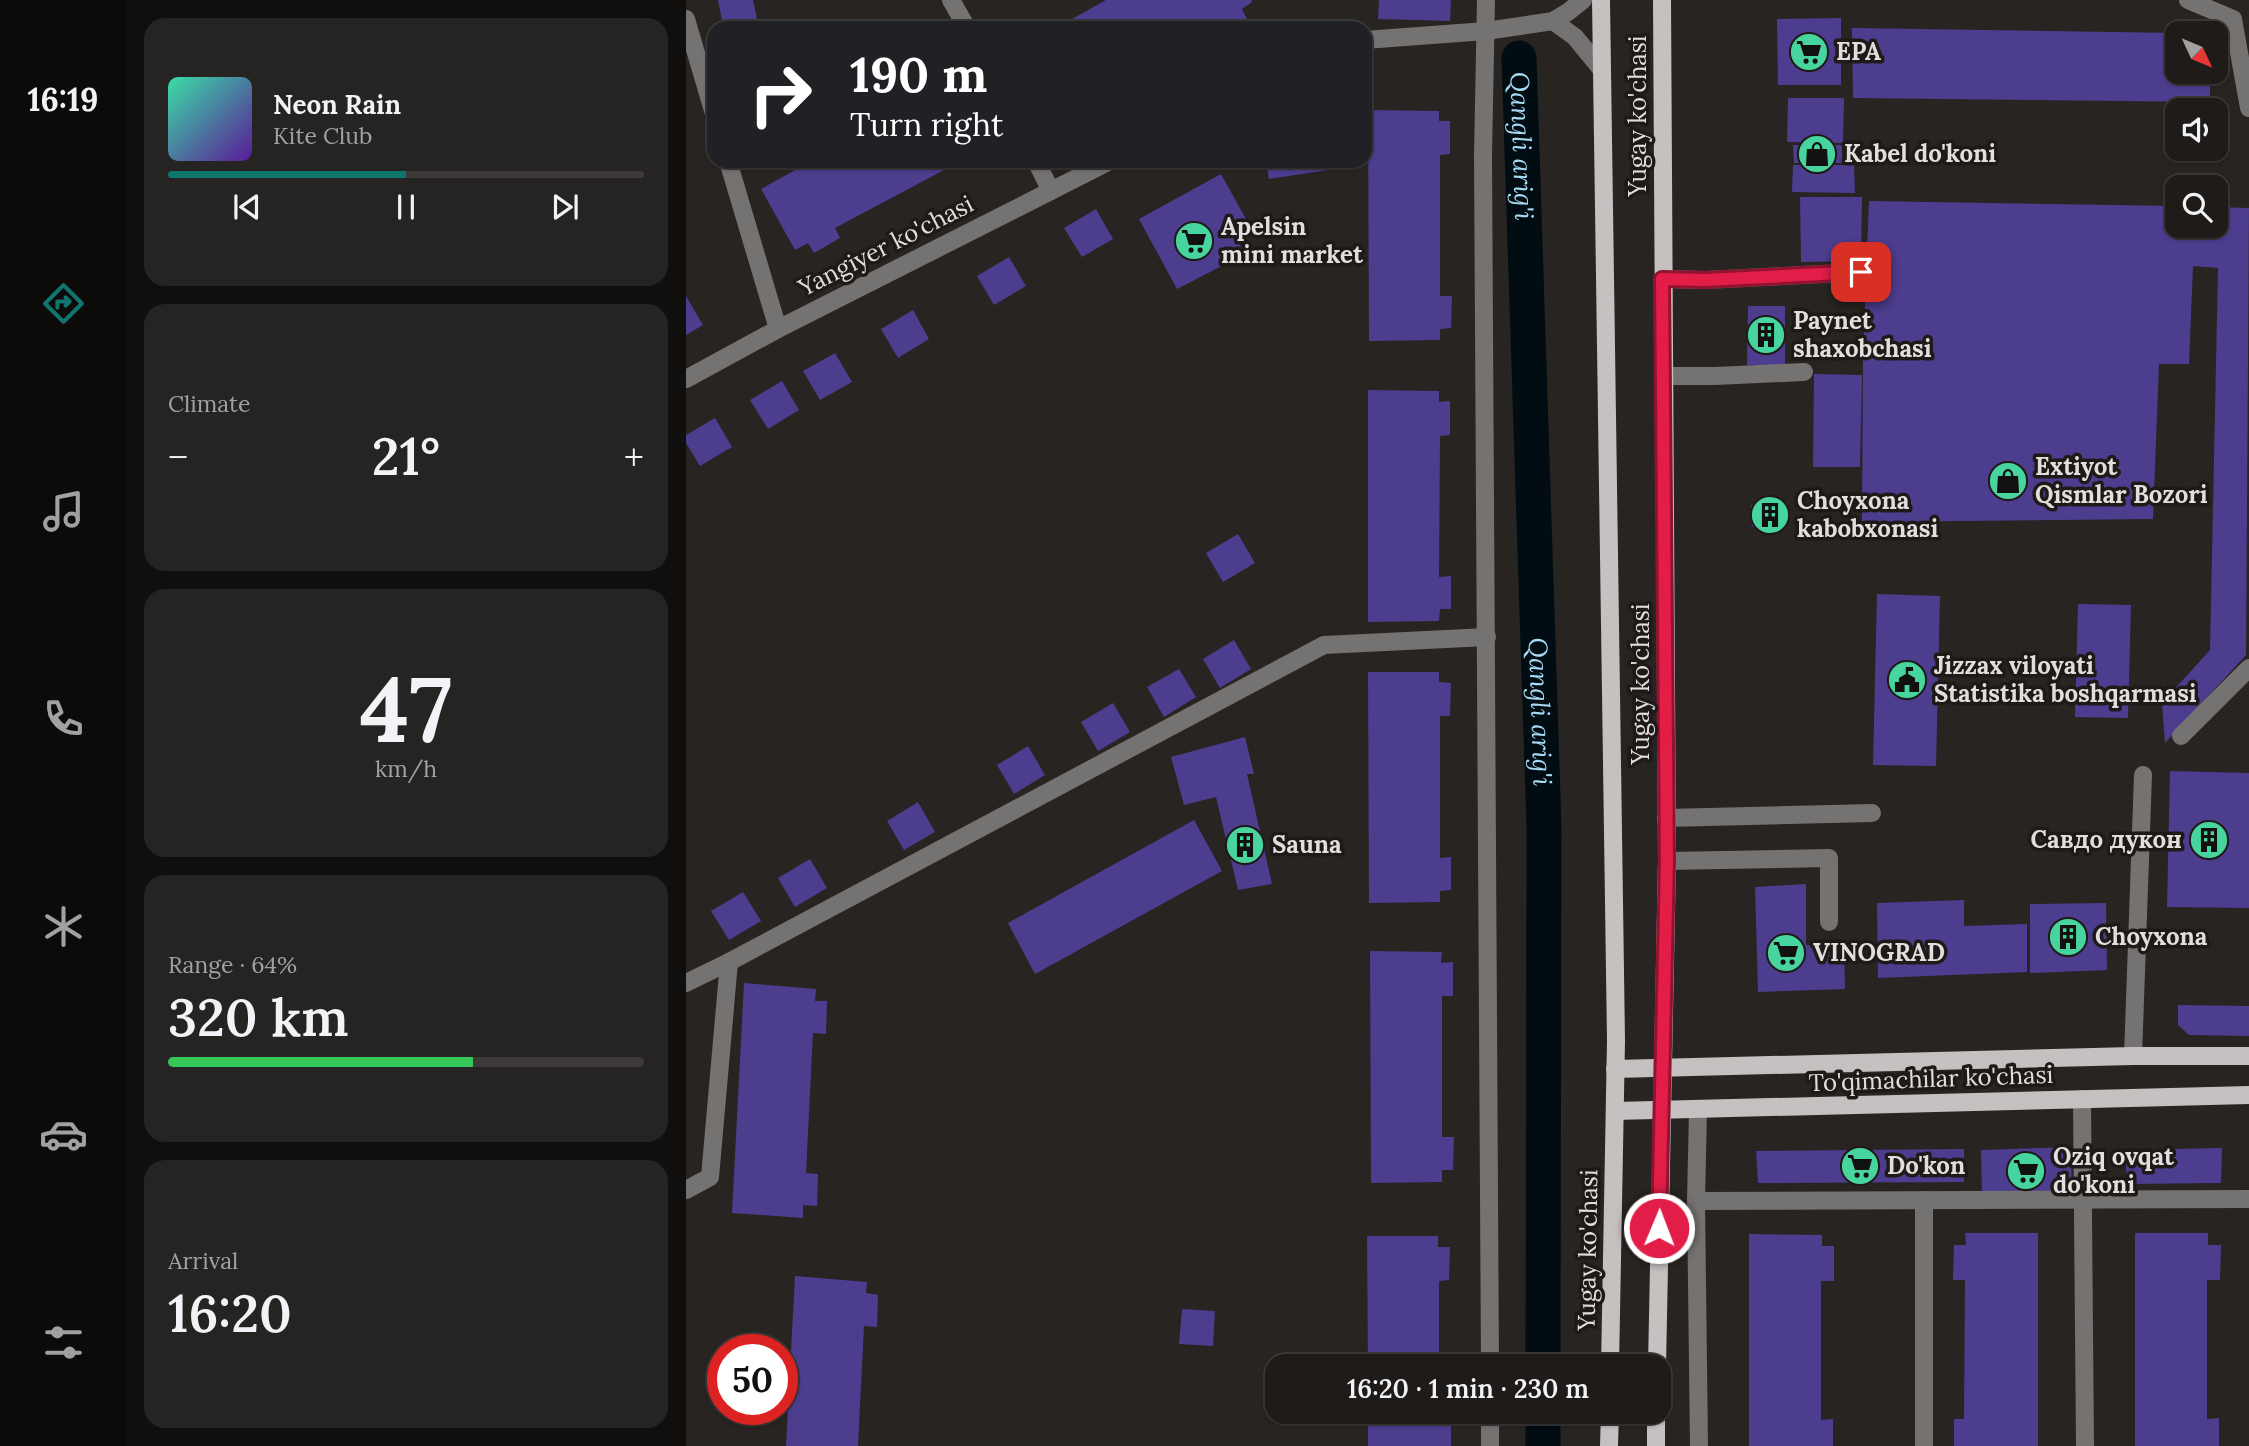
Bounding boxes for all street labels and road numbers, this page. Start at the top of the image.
street label: Yugay ko'chasi [1622,35,1653,198]
street label: Yangiyer ko'chasi [792,188,978,303]
street label: Yugay ko'chasi [1625,603,1656,766]
street label: To'qimachilar ko'chasi [1808,1059,2054,1098]
street label: Yugay ko'chasi [1571,1169,1604,1332]

